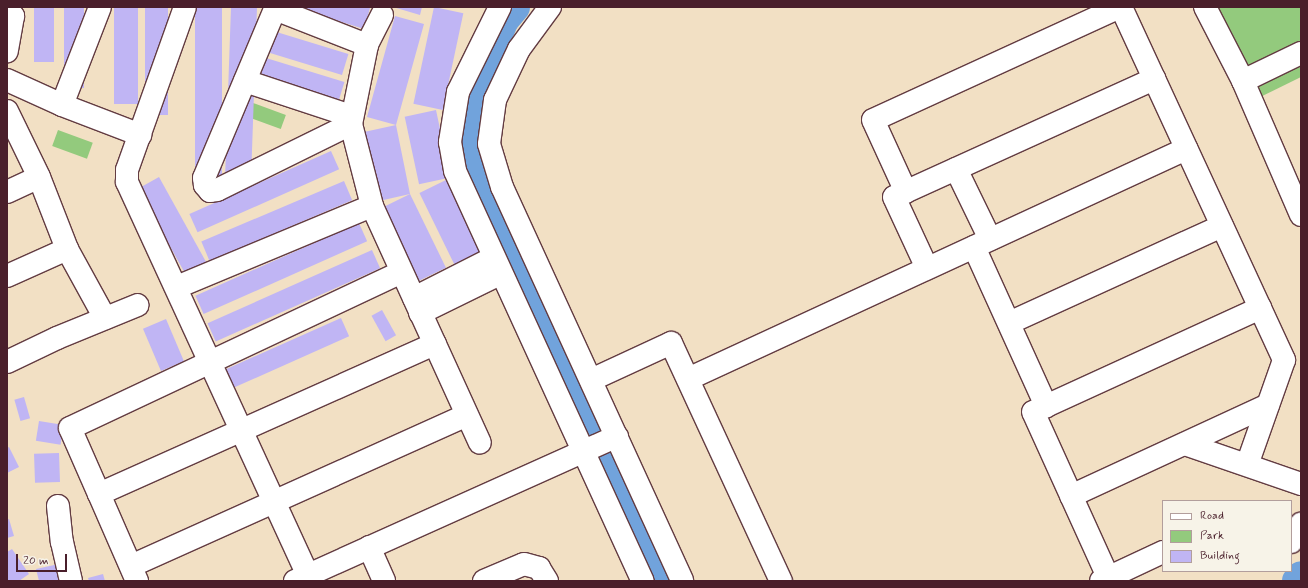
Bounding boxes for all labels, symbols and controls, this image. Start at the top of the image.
legend [1162,500,1292,572]
text: Road [1200,508,1224,524]
text: Park [1200,528,1224,544]
scale bar [18,546,69,572]
text: Building [1200,548,1240,564]
text: 20 m [23,553,49,569]

